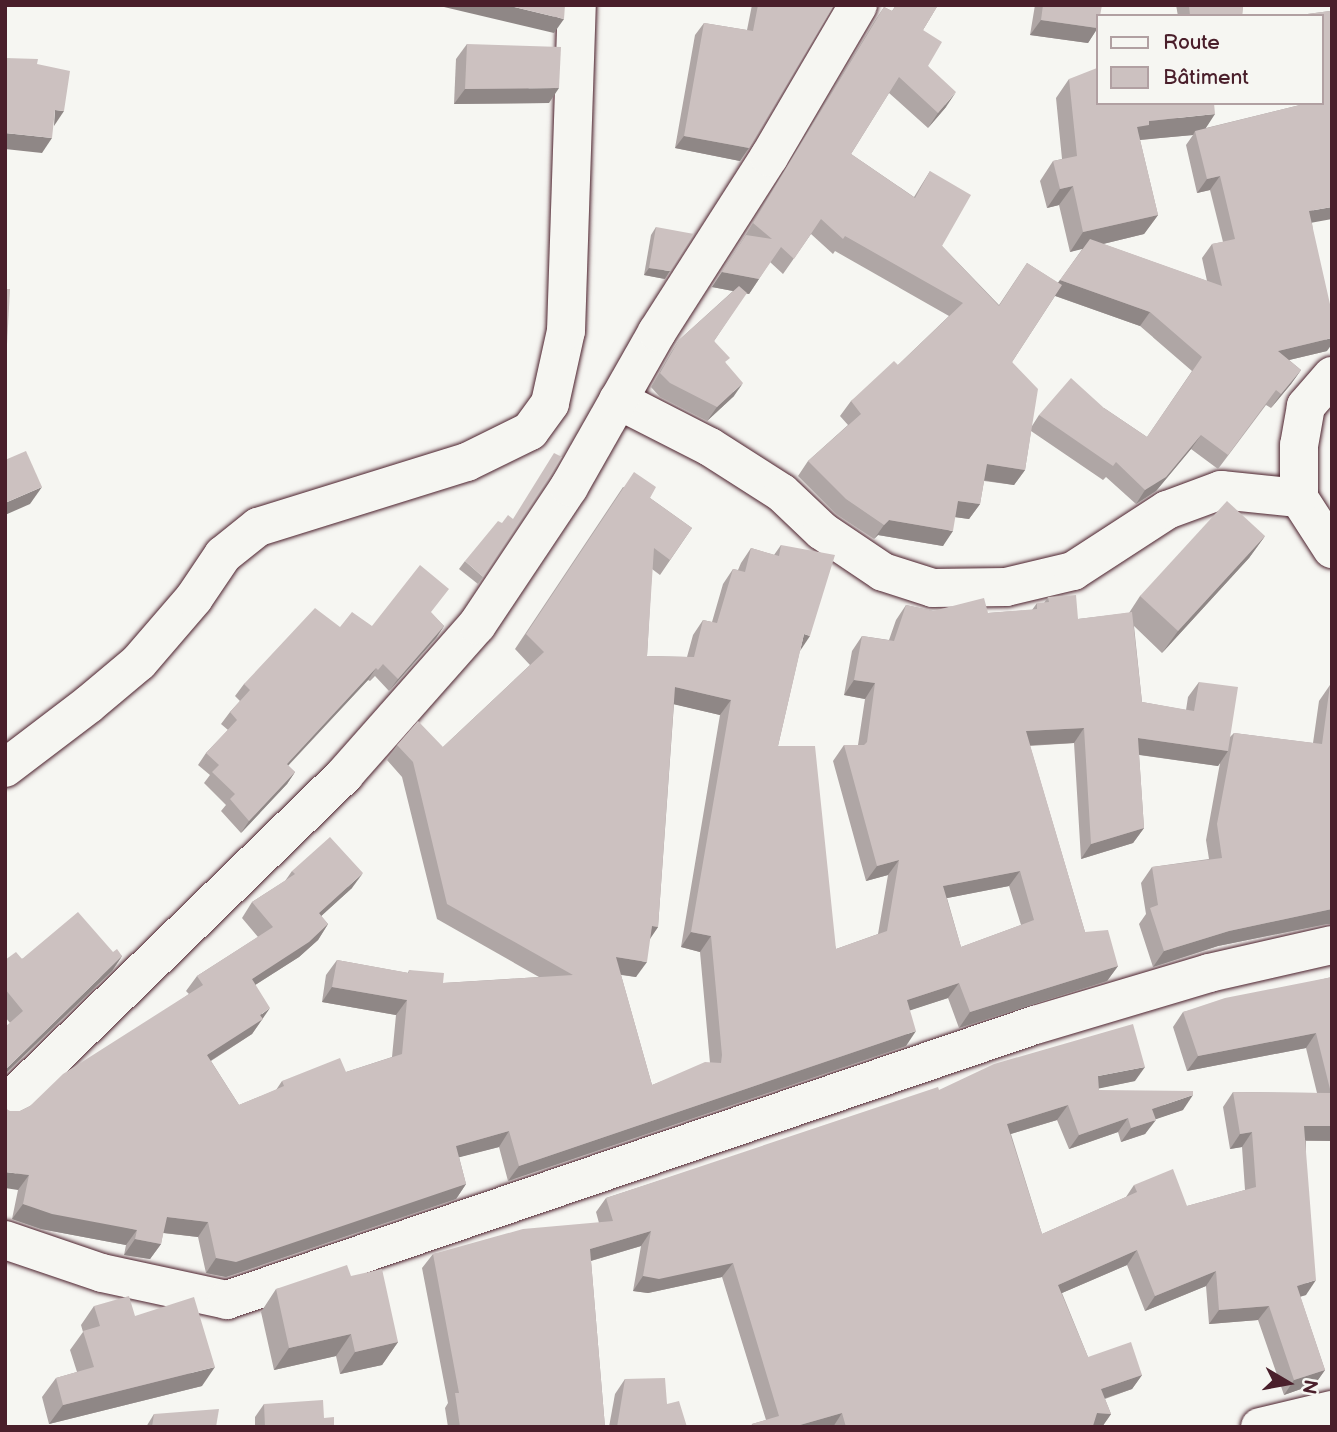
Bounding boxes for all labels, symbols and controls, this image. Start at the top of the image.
legend [1096,14,1323,105]
text: Route [1163,30,1220,55]
text: Bâtiment [1163,65,1249,90]
north arrow [1253,1348,1323,1418]
text: N [1297,1378,1322,1396]

